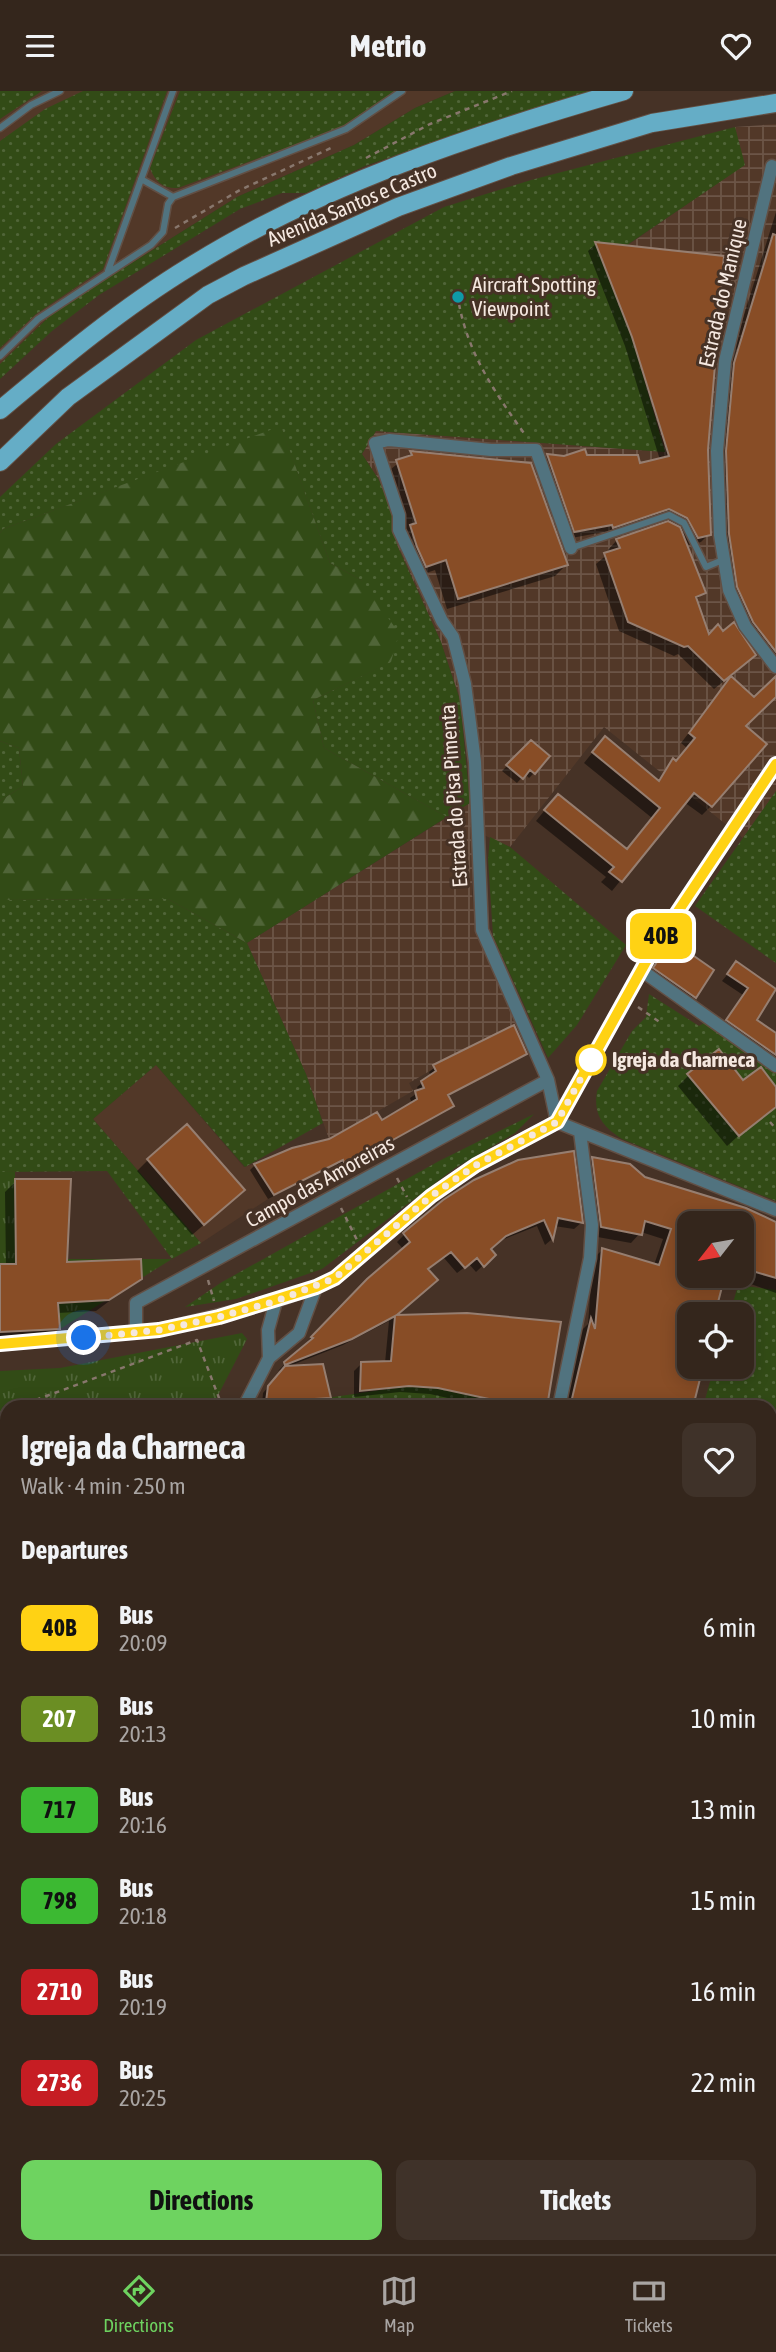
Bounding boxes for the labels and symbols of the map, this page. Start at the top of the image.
street label: Avenida Santos e Castro [263,158,440,251]
street label: Estrada do Manique [693,216,751,369]
place label: Aircraft Spotting Viewpoint [472,272,596,320]
marker: Aircraft Spotting Viewpoint [450,289,466,305]
street label: Estrada do Pisa Pimenta [435,704,471,888]
line badge: 40B [621,913,701,959]
marker: Igreja da Charneca [576,1045,606,1075]
place label: Igreja da Charneca [612,1047,755,1071]
street label: Campo das Amoreiras [241,1130,398,1232]
north arrow [677,1211,754,1288]
your location [66,1320,101,1355]

